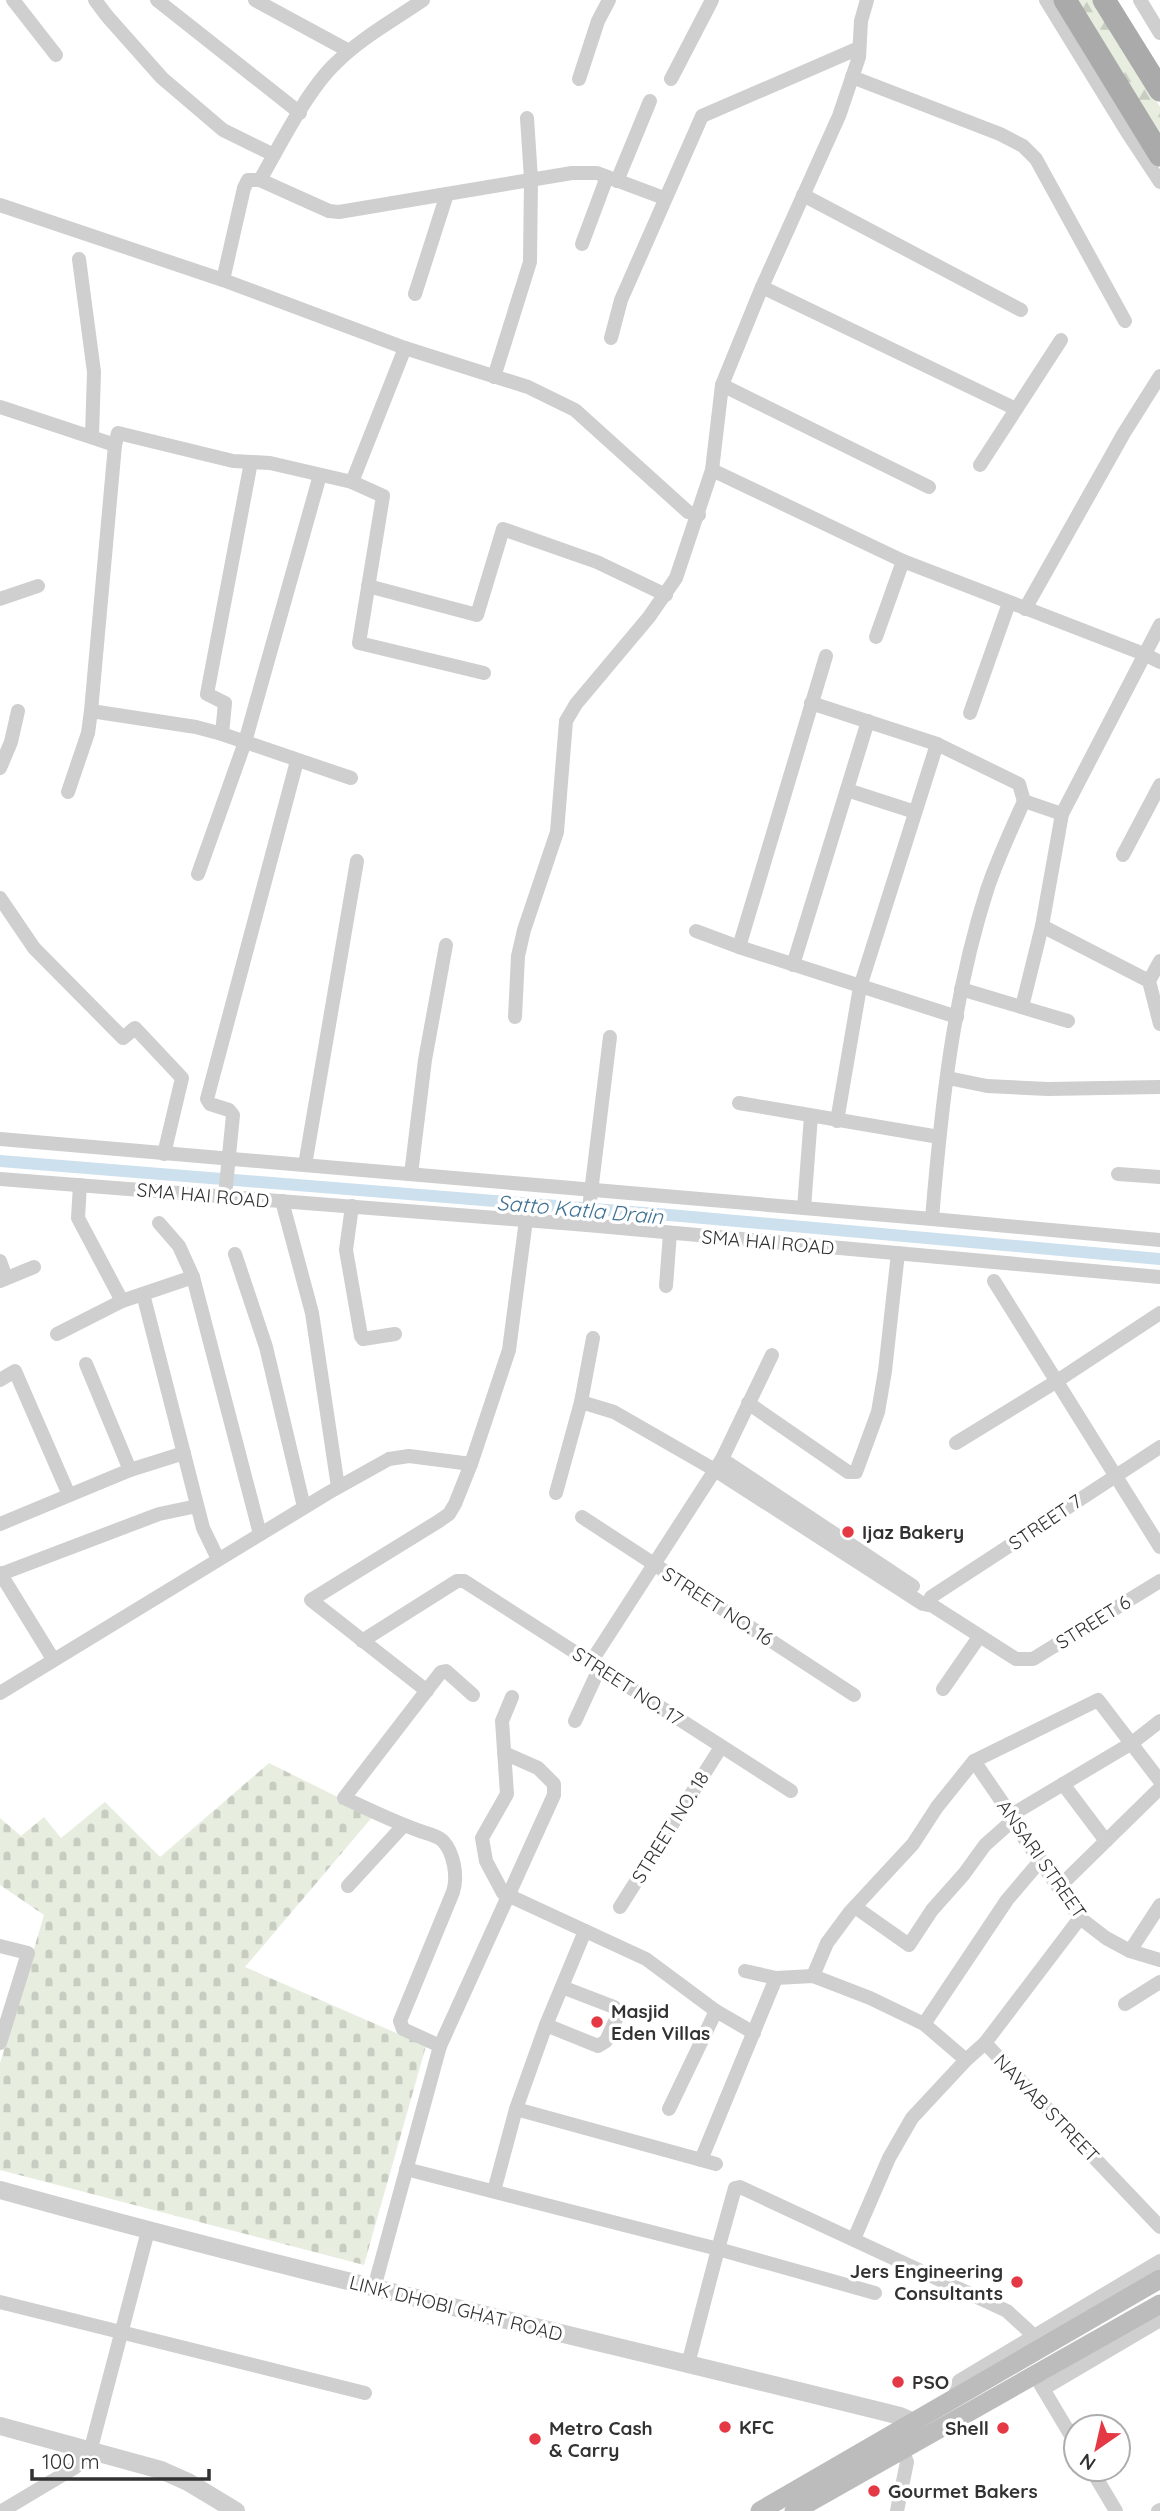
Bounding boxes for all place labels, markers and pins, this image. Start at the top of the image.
place label: Ijaz Bakery [862,1520,964,1544]
marker: Ijaz Bakery [840,1524,856,1540]
place label: Masjid Eden Villas [611,1999,710,2045]
marker: Masjid Eden Villas [589,2014,605,2030]
place label: Jers Engineering Consultants [850,2259,1003,2305]
marker: Jers Engineering Consultants [1009,2274,1025,2290]
place label: PSO [912,2370,949,2394]
marker: PSO [890,2374,906,2390]
place label: KFC [739,2415,774,2439]
place label: Metro Cash & Carry [549,2416,653,2462]
place label: Shell [945,2416,989,2440]
marker: KFC [717,2419,733,2435]
marker: Shell [995,2420,1011,2436]
marker: Metro Cash & Carry [527,2431,543,2447]
place label: Gourmet Bakers [888,2479,1038,2503]
marker: Gourmet Bakers [866,2483,882,2499]

